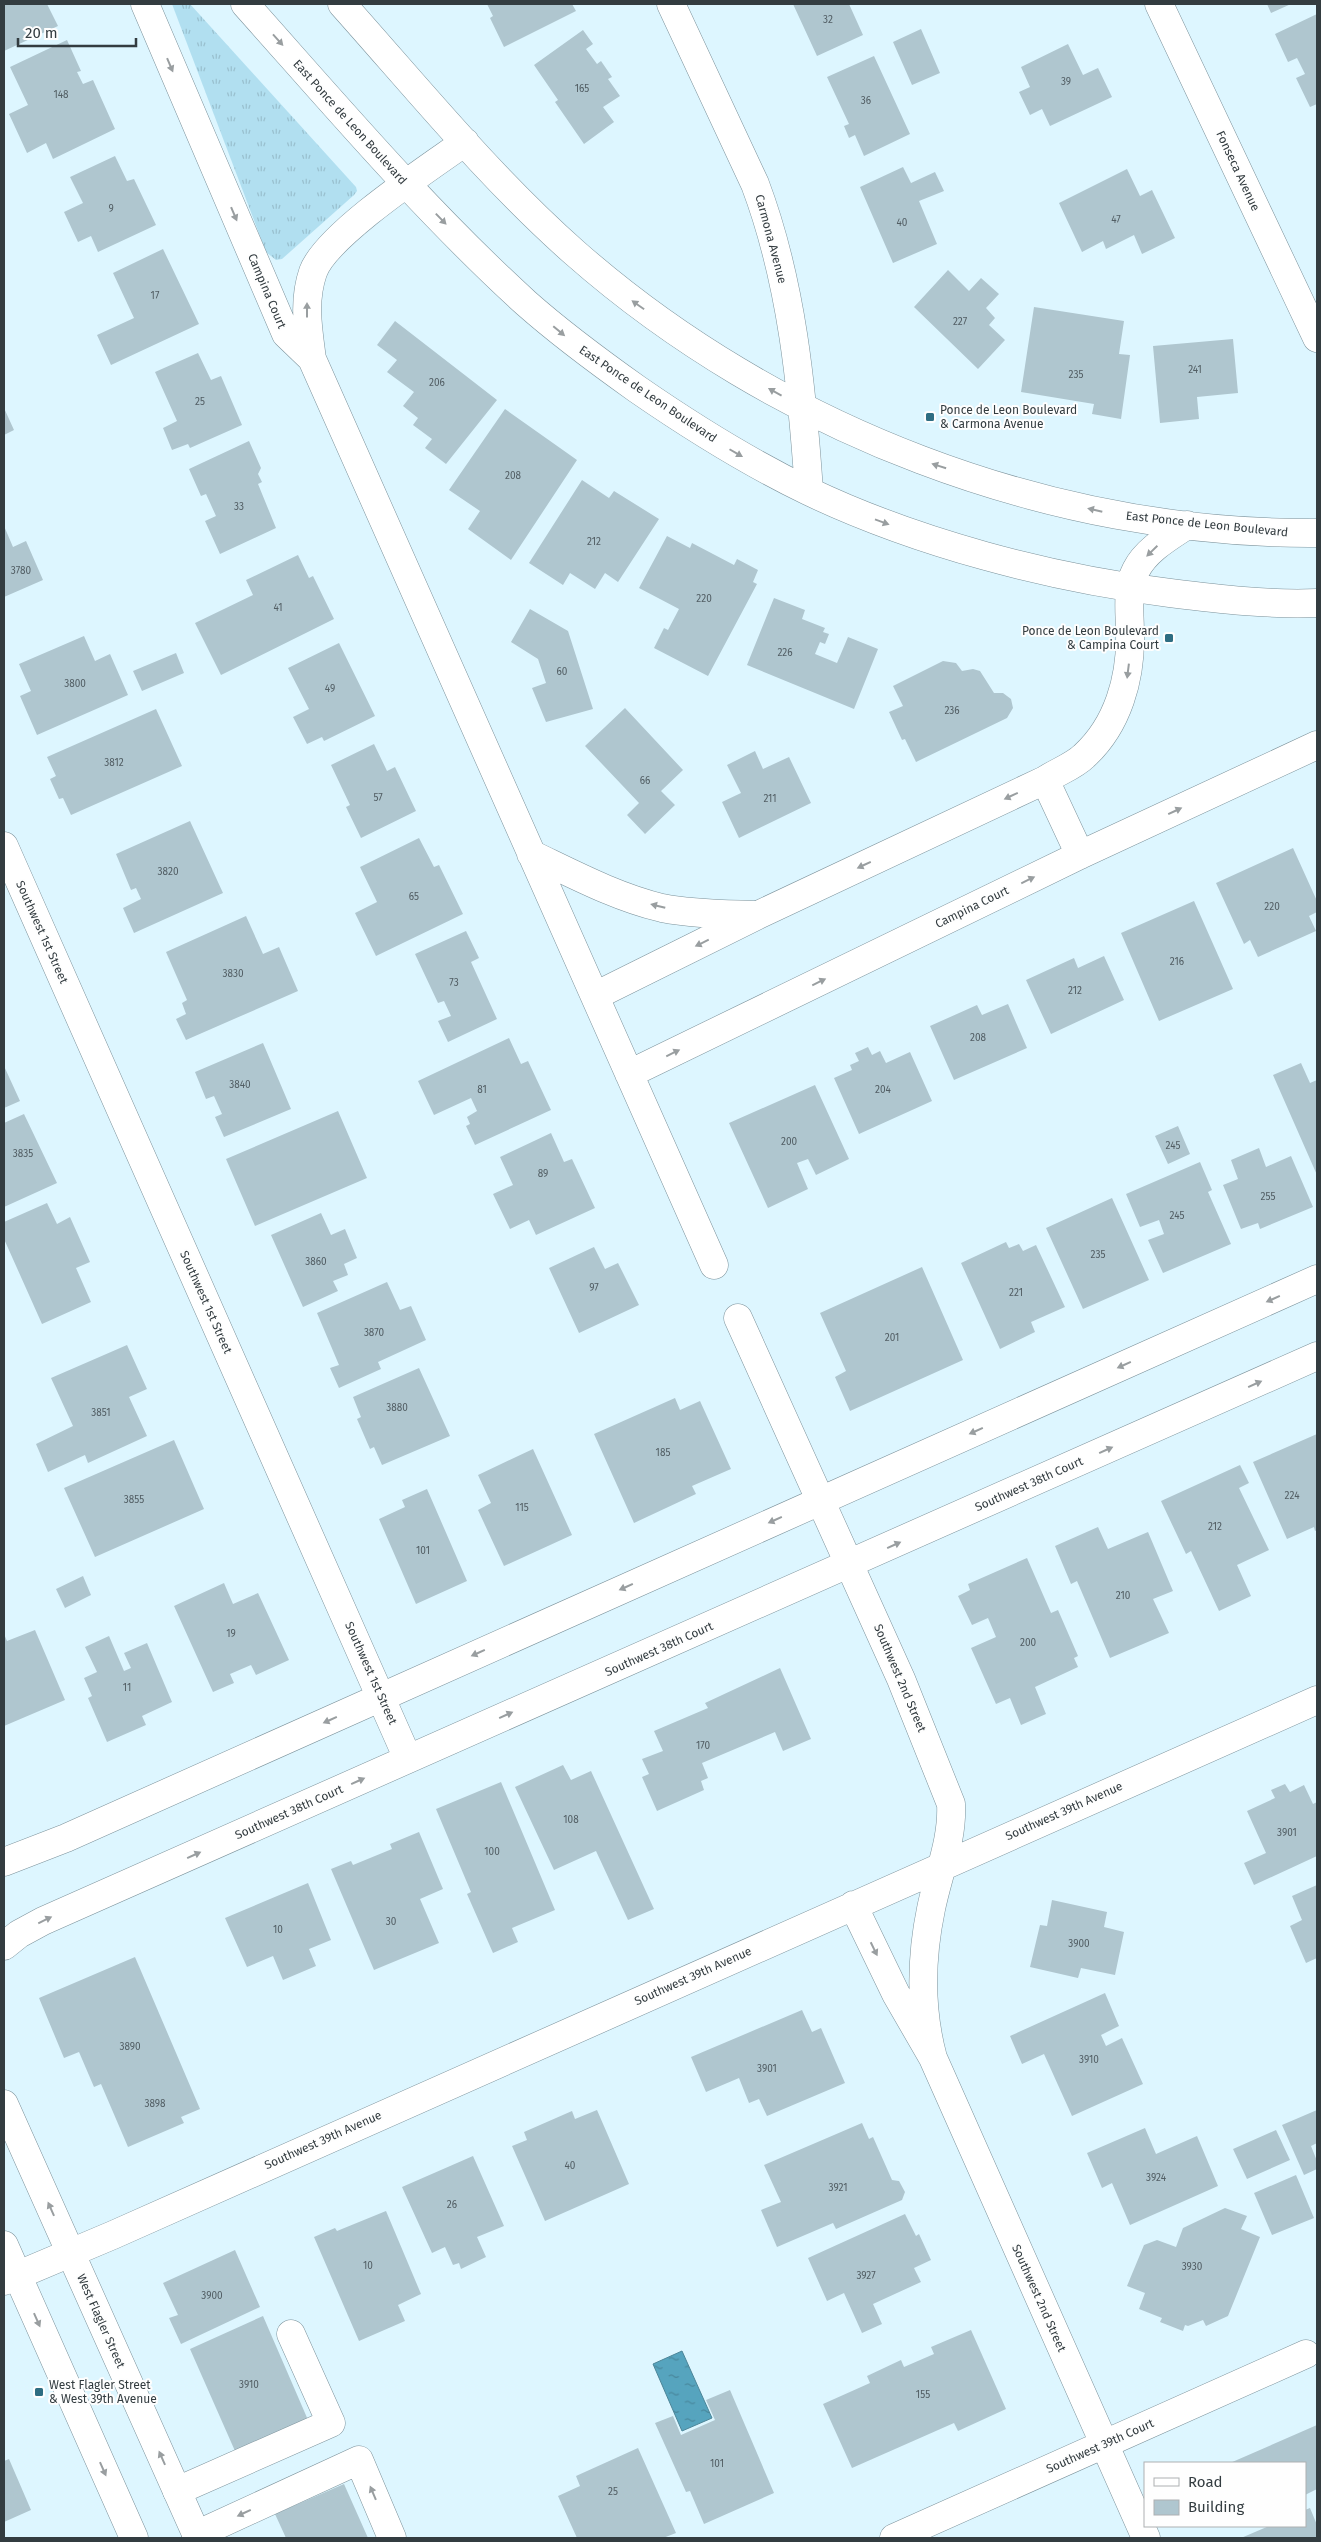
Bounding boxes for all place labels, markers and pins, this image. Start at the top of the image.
place label: Ponce de Leon Boulevard & Carmona Avenue [940,403,1077,431]
marker: Ponce de Leon Boulevard & Carmona Avenue [924,411,936,423]
place label: Ponce de Leon Boulevard & Campina Court [1022,624,1160,652]
marker: Ponce de Leon Boulevard & Campina Court [1163,632,1175,644]
place label: West Flagler Street & West 39th Avenue [49,2378,157,2406]
marker: West Flagler Street & West 39th Avenue [33,2386,45,2398]

